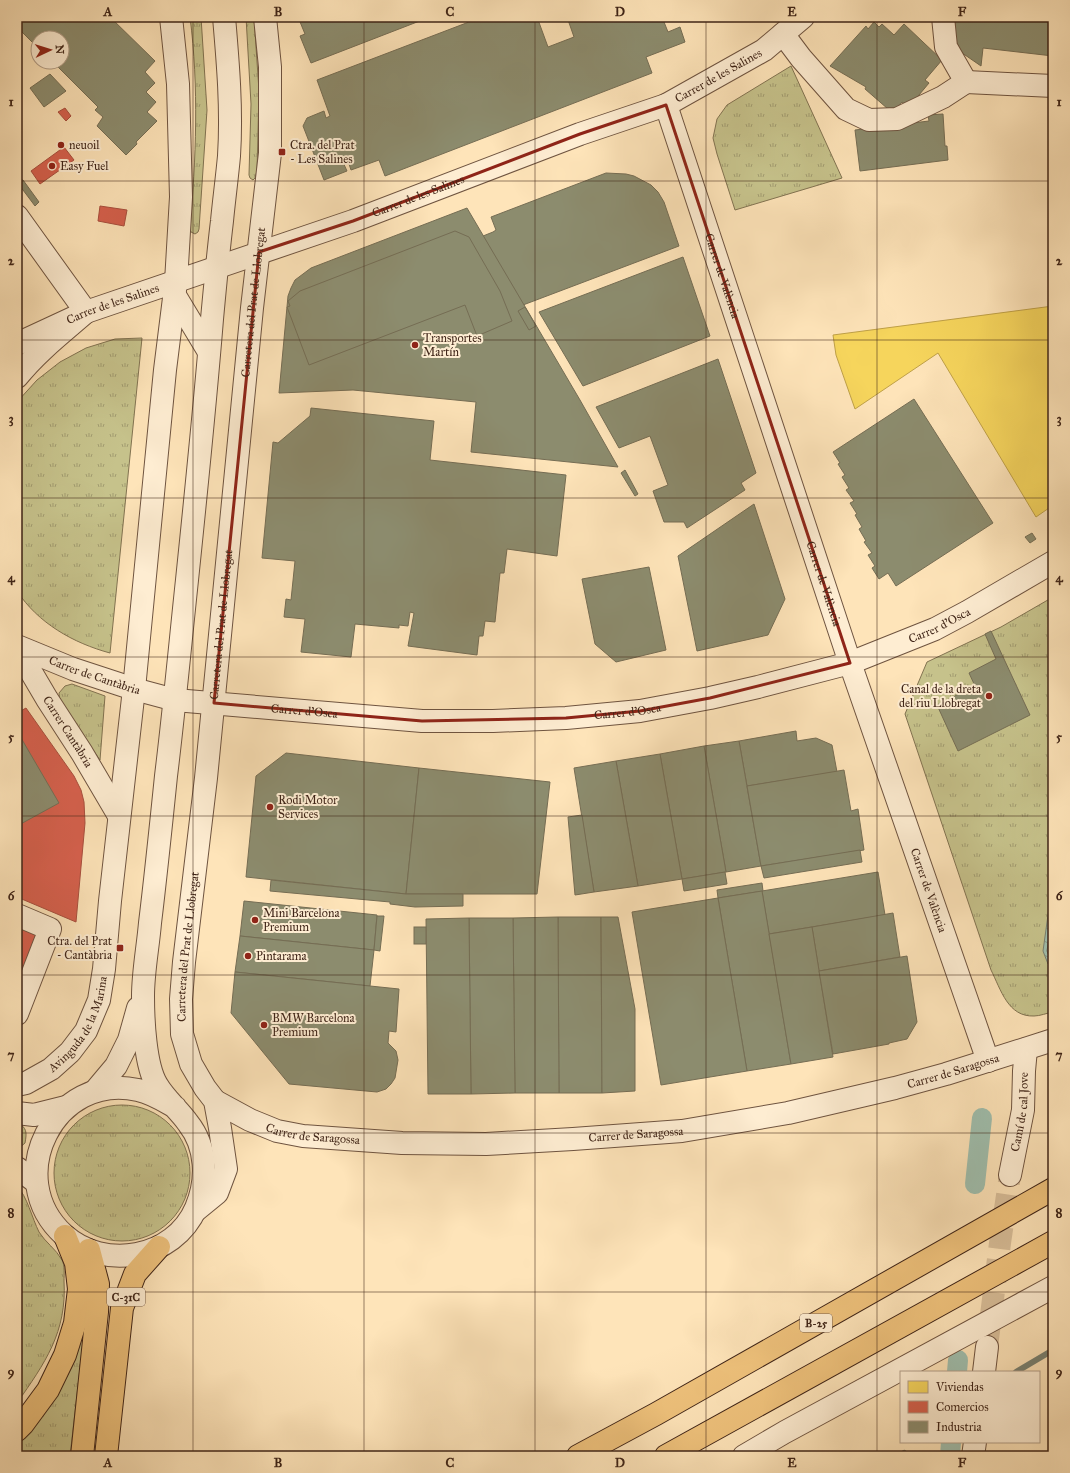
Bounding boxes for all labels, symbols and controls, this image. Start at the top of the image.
text: A [103,4,113,20]
text: B [274,4,283,20]
text: C [446,4,455,20]
text: D [615,4,625,20]
text: E [787,4,797,20]
text: F [958,4,967,20]
north arrow [30,30,70,70]
text: N [53,44,66,55]
street label: Carrer de les Salines [672,46,764,106]
text: 1 [8,94,14,110]
text: 1 [1056,94,1062,110]
place label: neuoil [69,138,100,152]
place label: Ctra. del Prat - Les Salines [290,138,355,166]
marker: neuoil [56,140,66,150]
marker: Ctra. del Prat - Les Salines [277,147,287,157]
place label: Easy Fuel [60,159,109,173]
marker: Easy Fuel [47,161,57,171]
street label: Carrer de les Salines [370,172,466,220]
street label: Carretera del Prat de Llobregat [238,226,268,378]
street label: Carrer de València [702,232,743,321]
text: 2 [8,253,15,269]
text: 2 [1056,253,1063,269]
street label: Carrer de les Salines [64,281,161,327]
place label: Transportes Martín [423,331,482,359]
marker: Transportes Martín [410,340,420,350]
text: 3 [8,411,14,427]
text: 3 [1056,411,1062,427]
street label: Carrer de València [803,539,845,629]
street label: Carretera del Prat de Llobregat [207,548,235,700]
text: 4 [7,570,15,586]
text: 4 [1055,570,1063,586]
street label: Carrer d'Osca [906,604,974,646]
street label: Carrer de Cantàbria [47,653,143,698]
place label: Canal de la dreta del riu Llobregat [899,682,982,711]
marker: Canal de la dreta del riu Llobregat [984,691,994,701]
street label: Carrer Cantàbria [40,693,96,771]
street label: Carrer d'Osca [594,700,663,722]
street label: Carrer d'Osca [270,701,339,721]
text: 5 [8,729,15,745]
text: 5 [1056,729,1063,745]
place label: Rodi Motor Services [278,793,338,821]
marker: Rodi Motor Services [265,802,275,812]
street label: Carrer de València [908,846,950,935]
street label: Carretera del Prat de Llobregat [174,870,202,1022]
text: 6 [8,888,16,904]
text: 6 [1056,888,1064,904]
place label: Mini Barcelona Premium [263,906,340,934]
marker: Mini Barcelona Premium [250,915,260,925]
place label: Ctra. del Prat - Cantàbria [47,934,113,962]
marker: Ctra. del Prat - Cantàbria [115,943,125,953]
place label: Pintarama [256,949,308,963]
marker: Pintarama [243,951,253,961]
street label: Avinguda de la Marina [45,974,110,1076]
place label: BMW Barcelona Premium [272,1011,356,1039]
marker: BMW Barcelona Premium [259,1020,269,1030]
text: 7 [8,1047,15,1063]
text: 7 [1056,1047,1063,1063]
street label: Carrer de Saragossa [906,1050,1002,1091]
street label: Camí de cal Jove [1008,1072,1032,1153]
street label: Carrer de Saragossa [264,1120,361,1147]
street label: Carrer de Saragossa [588,1124,685,1145]
text: 8 [8,1205,15,1221]
text: 8 [1056,1205,1063,1221]
road number: C-31C [107,1288,145,1306]
road number: B-25 [800,1314,832,1332]
text: 9 [8,1364,15,1380]
text: 9 [1056,1364,1063,1380]
legend [900,1371,1040,1443]
text: Viviendas [935,1380,984,1394]
text: Comercios [936,1400,989,1414]
text: Industria [936,1420,982,1434]
text: A [103,1455,113,1471]
text: B [274,1455,283,1471]
text: C [446,1455,455,1471]
text: D [615,1455,625,1471]
text: E [787,1455,797,1471]
text: F [958,1455,967,1471]

